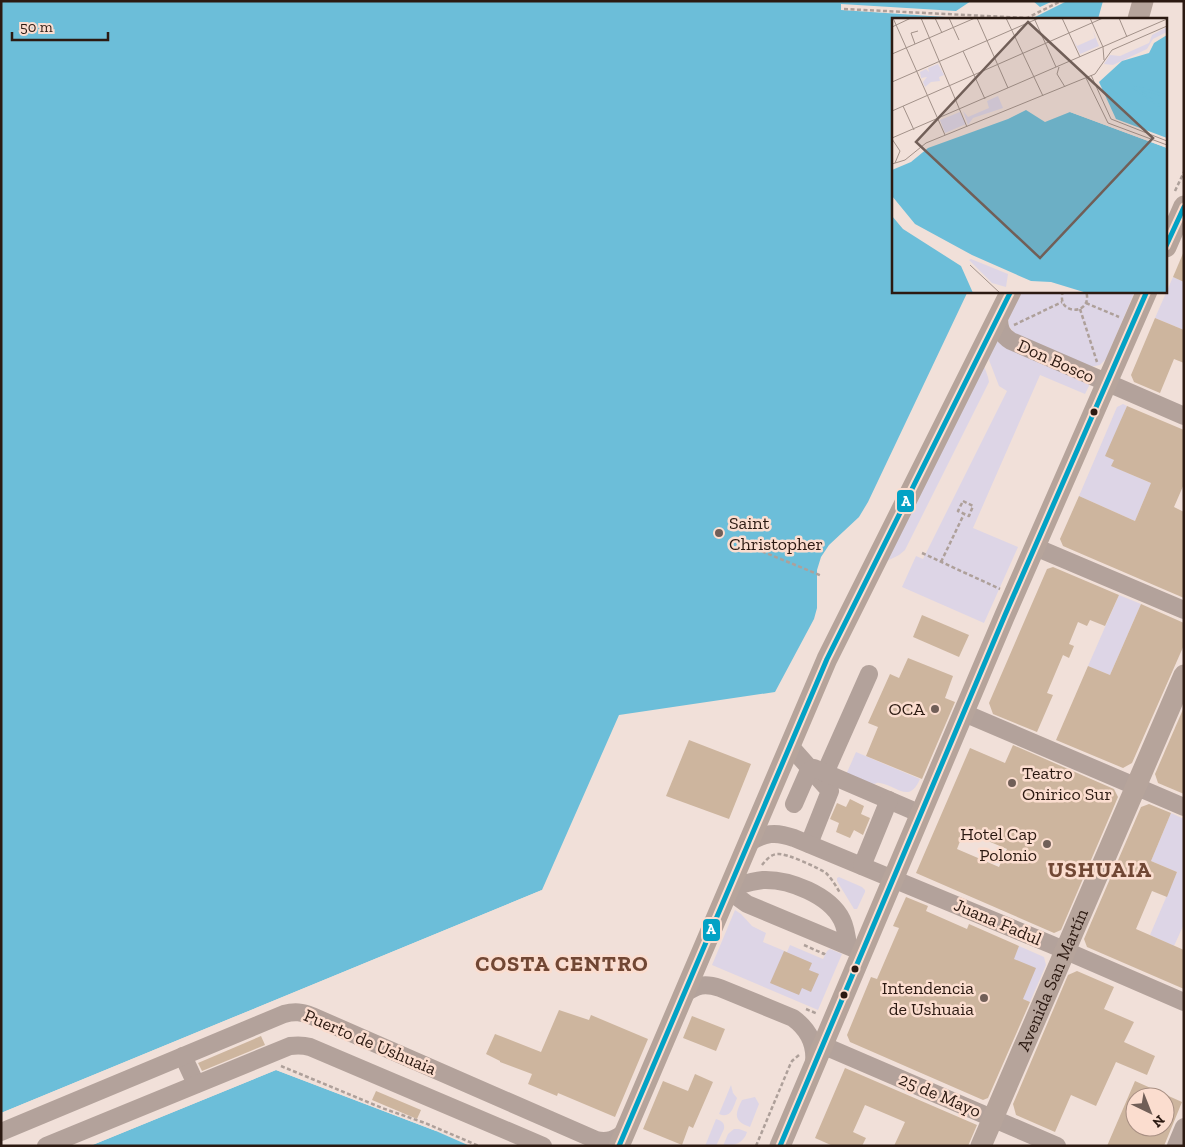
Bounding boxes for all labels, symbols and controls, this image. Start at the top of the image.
scale bar [12,10,109,42]
text: 50 m [20,18,53,36]
inset map [892,18,1168,292]
street label: Don Bosco [1014,334,1098,388]
unlabelled marker [1089,407,1099,417]
line badge: A [896,489,915,513]
text: A [901,493,911,510]
place label: Saint Christopher [729,512,823,555]
marker: Saint Christopher [713,527,725,539]
place label: OCA [889,698,925,720]
marker: OCA [929,703,941,715]
place label: Teatro Onirico Sur [1022,762,1112,805]
marker: Teatro Onirico Sur [1006,777,1018,789]
place label: Hotel Cap Polonio [960,823,1037,866]
marker: Hotel Cap Polonio [1041,838,1053,850]
district label: USHUAIA [1048,856,1152,883]
street label: Juana Fadul [951,894,1045,950]
street label: Avenida San Martín [1012,905,1093,1054]
line badge: A [702,918,721,942]
text: A [706,921,716,938]
district label: COSTA CENTRO [475,950,649,977]
unlabelled marker [850,964,860,974]
place label: Intendencia de Ushuaia [882,977,974,1020]
unlabelled marker [839,990,849,1000]
marker: Intendencia de Ushuaia [978,992,990,1004]
street label: Puerto de Ushuaia [300,1004,440,1080]
street label: 25 de Mayo [896,1068,984,1122]
north arrow [1125,1087,1175,1137]
text: N [1149,1111,1168,1131]

